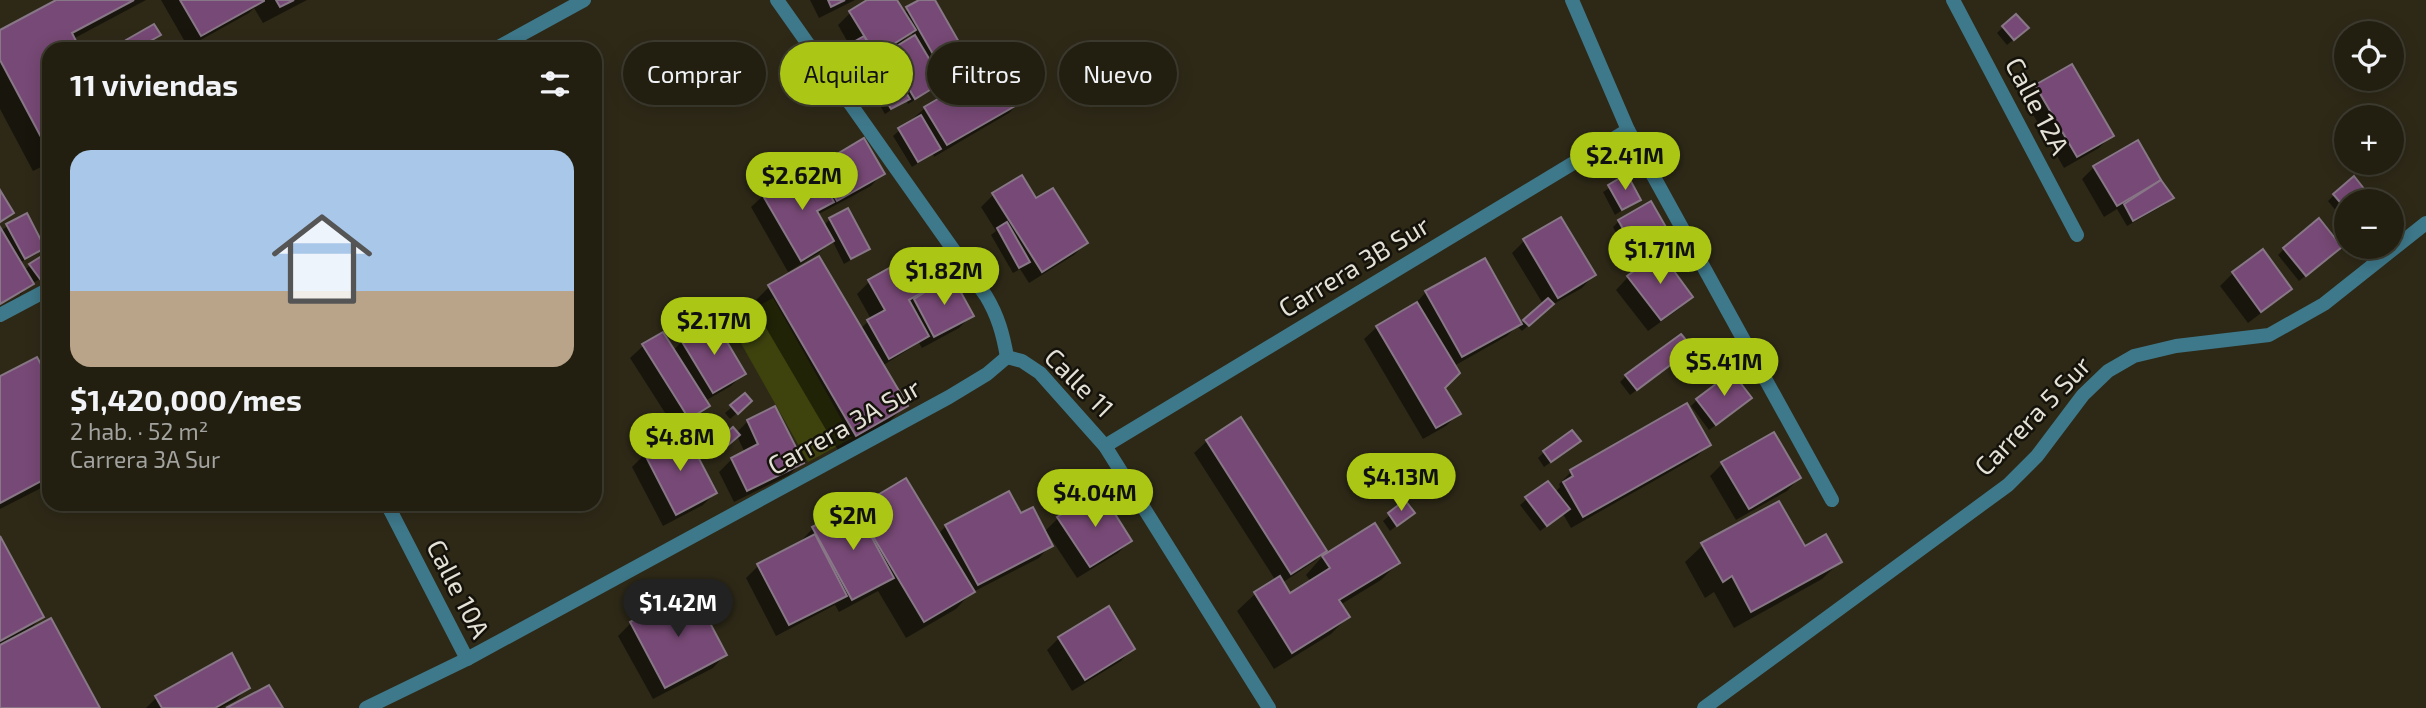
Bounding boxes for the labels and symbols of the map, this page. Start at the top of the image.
street label: Calle 12A [2000,51,2077,159]
pin: $2.41M [1568,132,1682,192]
pin: $2.62M [745,152,859,212]
street label: Carrera 3B Sur [1272,209,1434,323]
pin: $1.71M [1603,226,1717,286]
pin: $1.82M [887,247,1001,307]
pin: $2.17M [657,298,771,357]
pin: $5.41M [1667,338,1781,398]
street label: Calle 11 [1039,341,1121,423]
street label: Carrera 5 Sur [1967,349,2096,481]
street label: Carrera 3A Sur [762,371,925,480]
pin: $4.8M [631,414,729,473]
pin: $4.13M [1344,454,1458,513]
pin: $4.04M [1038,470,1152,529]
pin: $2M [819,492,887,552]
street label: Calle 10A [421,534,497,643]
pin: $1.42M [621,580,735,639]

